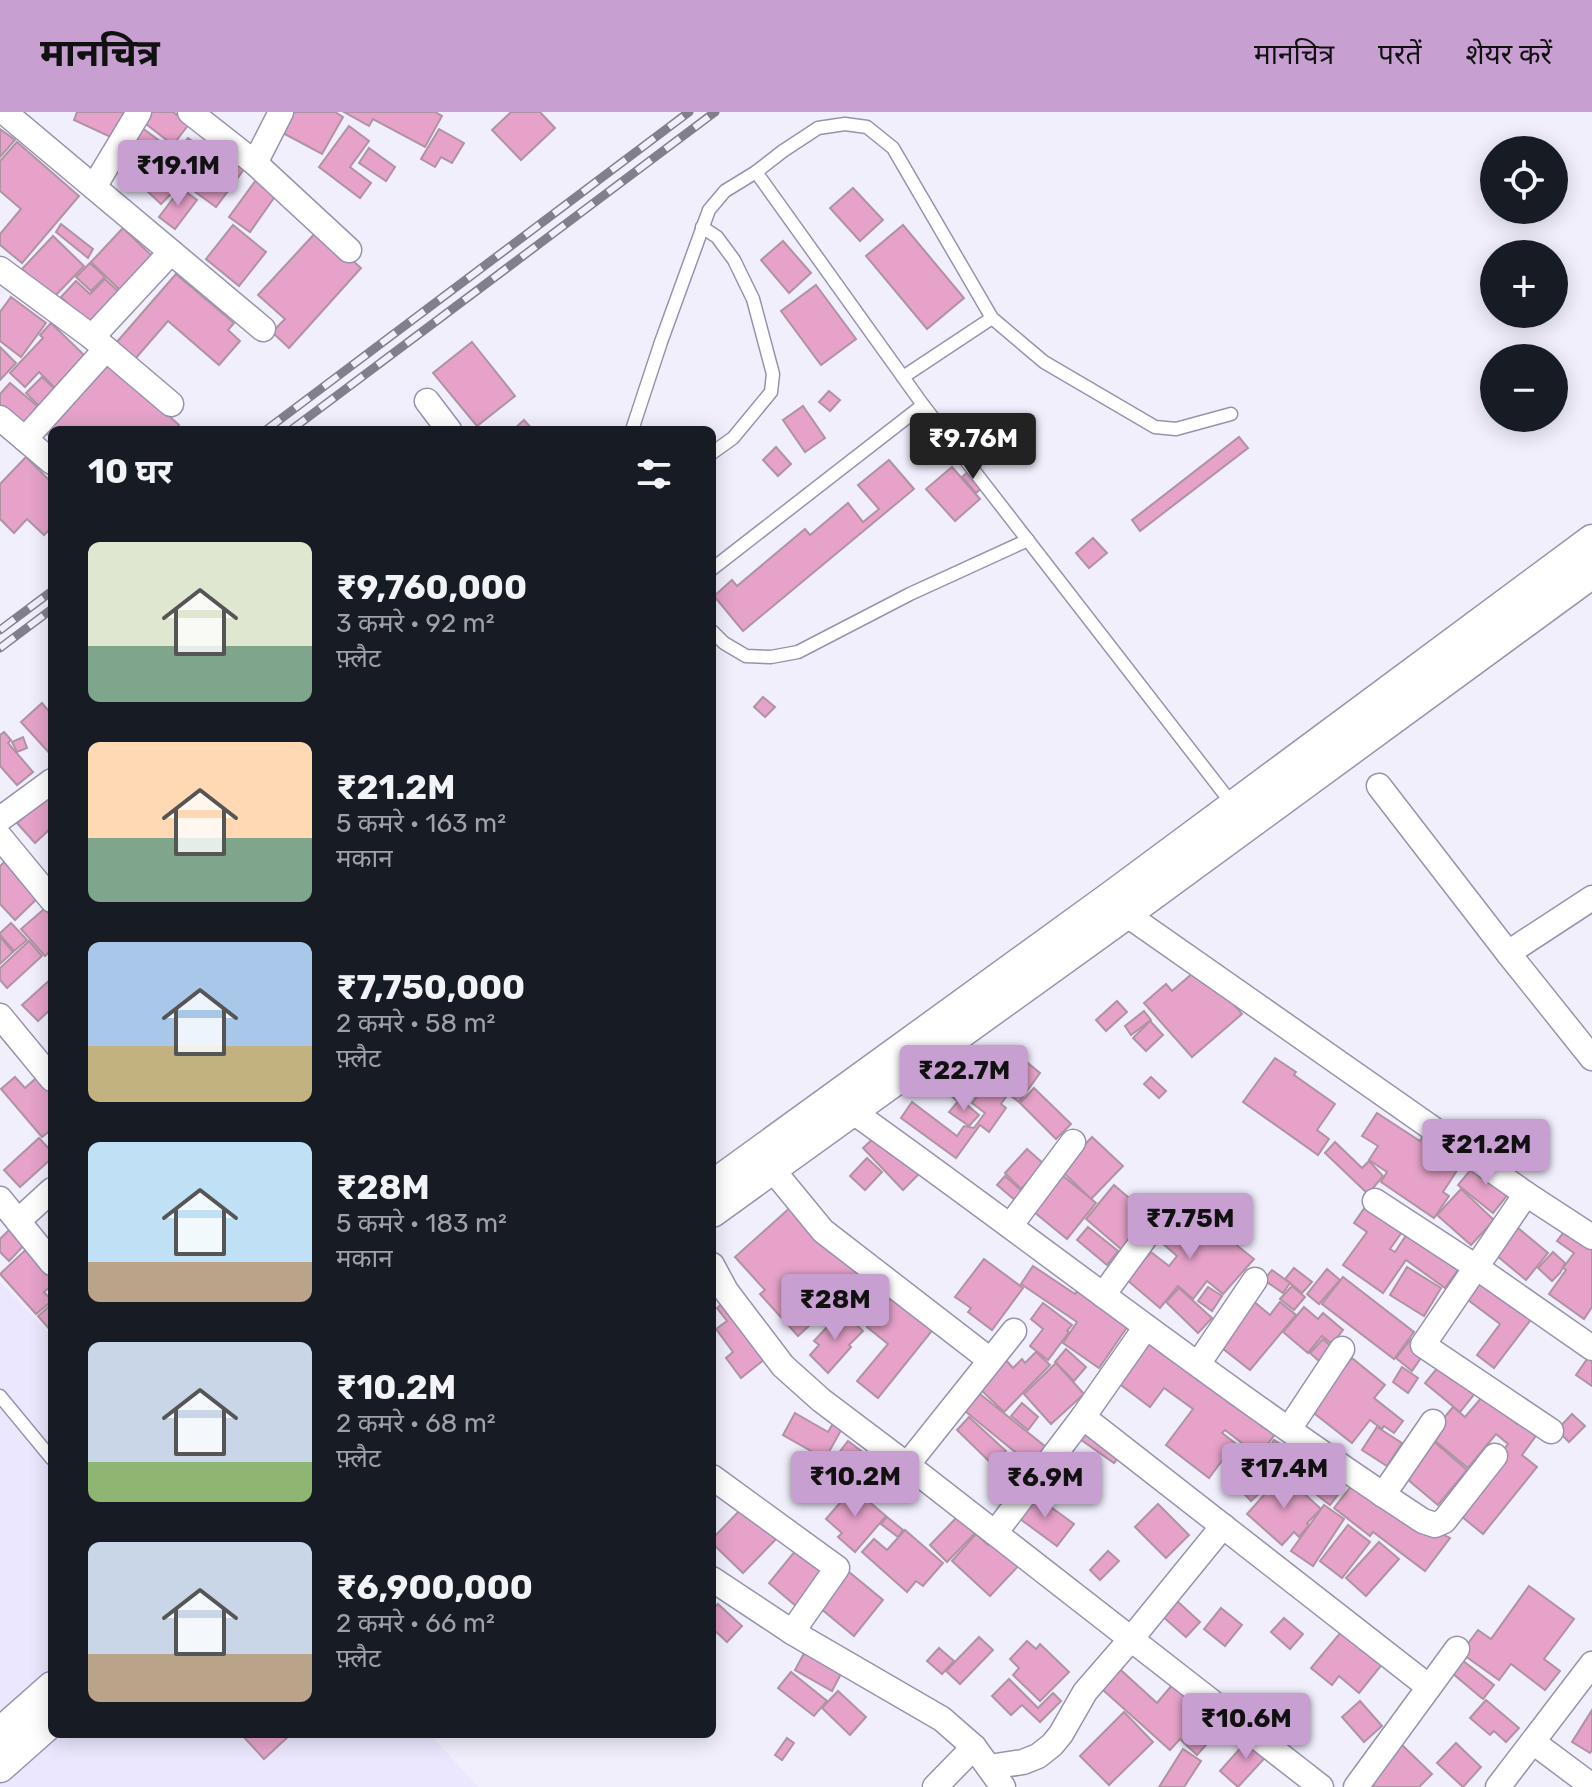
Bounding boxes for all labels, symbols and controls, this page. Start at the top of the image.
text: मानचित्र [40,30,160,76]
text: मानचित्र [1254,38,1334,71]
text: परतें [1378,38,1421,71]
text: शेयर करें [1465,38,1552,71]
map controls [1480,136,1568,432]
button: locate [1480,136,1568,224]
pin: ₹19.1M [113,140,243,208]
text: ₹19.1M [136,150,220,181]
button: + [1480,240,1568,328]
button: − [1480,344,1568,432]
pin: ₹9.76M [908,413,1038,481]
text: ₹9.76M [928,423,1018,454]
text: 10 घर [88,451,172,492]
icon: filters [632,452,676,496]
text: ₹9,760,000 [336,567,527,608]
icon: home [152,574,248,670]
text: 3 कमरे · 92 m² [336,608,495,639]
text: फ़्लैट [336,643,381,674]
text: ₹21.2M [336,767,455,808]
icon: home [152,774,248,870]
text: 5 कमरे · 163 m² [336,808,506,839]
text: मकान [336,843,393,874]
text: ₹7,750,000 [336,967,525,1008]
icon: home [152,974,248,1070]
text: 2 कमरे · 58 m² [336,1008,495,1039]
text: फ़्लैट [336,1043,381,1074]
pin: ₹22.7M [899,1045,1029,1113]
text: ₹22.7M [918,1055,1010,1086]
pin: ₹21.2M [1421,1119,1551,1187]
text: ₹21.2M [1440,1129,1532,1160]
text: ₹28M [336,1167,430,1208]
icon: home [152,1174,248,1270]
pin: ₹7.75M [1125,1193,1255,1261]
text: ₹7.75M [1146,1203,1234,1234]
text: 5 कमरे · 183 m² [336,1208,507,1239]
text: मकान [336,1243,393,1274]
pin: ₹28M [788,1274,882,1342]
text: ₹28M [799,1284,871,1315]
text: ₹10.2M [336,1367,456,1408]
icon: home [152,1374,248,1470]
text: 2 कमरे · 68 m² [336,1408,496,1439]
text: फ़्लैट [336,1443,381,1474]
pin: ₹17.4M [1219,1443,1349,1511]
pin: ₹10.2M [790,1451,920,1519]
pin: ₹6.9M [989,1452,1101,1520]
text: ₹17.4M [1240,1453,1328,1484]
text: ₹10.2M [809,1461,901,1492]
text: ₹6.9M [1006,1462,1084,1493]
text: ₹6,900,000 [336,1567,533,1608]
icon: home [152,1574,248,1670]
text: 2 कमरे · 66 m² [336,1608,495,1639]
text: फ़्लैट [336,1643,381,1674]
pin: ₹10.6M [1181,1693,1311,1761]
text: ₹10.6M [1200,1703,1292,1734]

